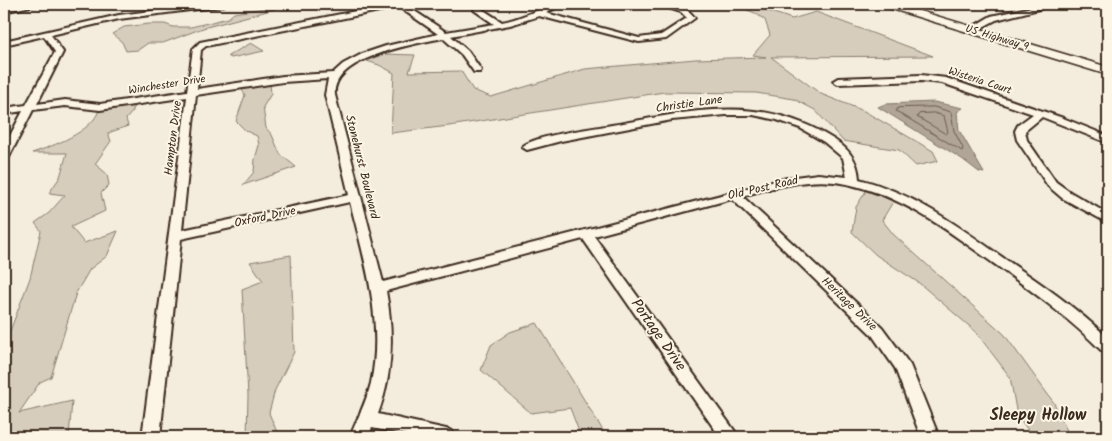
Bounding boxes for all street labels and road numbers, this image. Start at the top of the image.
street label: US Highway 9 [963,20,1032,56]
street label: Wisteria Court [946,62,1015,100]
street label: Winchester Drive [127,70,207,100]
street label: Christie Lane [654,90,724,118]
street label: Hampton Drive [159,99,187,177]
street label: Stonehurst Boulevard [340,113,384,222]
street label: Old Post Road [726,170,801,205]
street label: Oxford Drive [233,201,298,233]
street label: Heritage Drive [817,272,882,336]
street label: Portage Drive [624,294,692,376]

